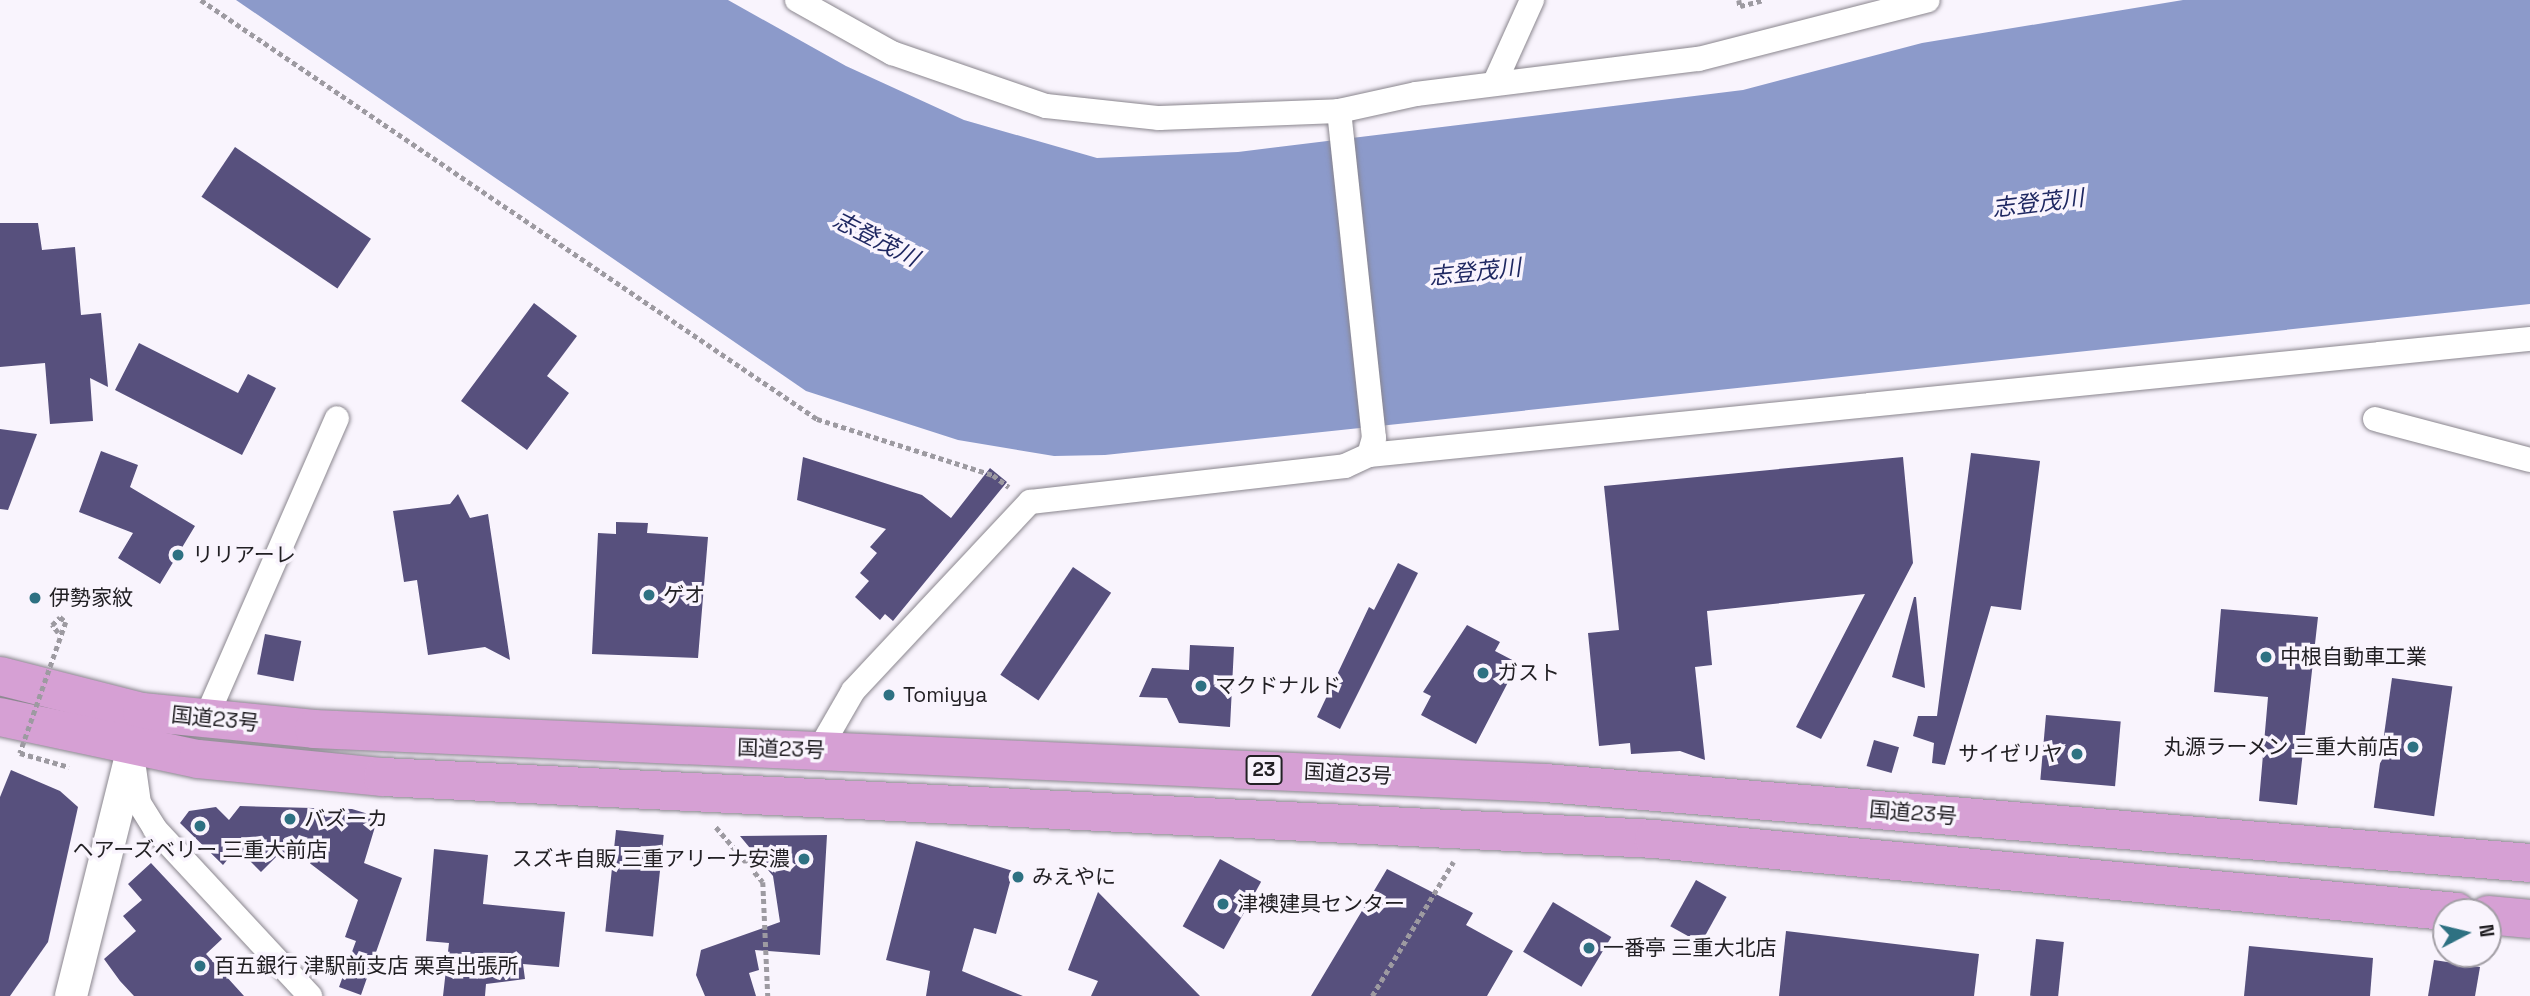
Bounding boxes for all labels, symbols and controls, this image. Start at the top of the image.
water label: 志登茂川 [1991,184,2085,222]
water label: 志登茂川 [829,206,923,272]
water label: 志登茂川 [1428,253,1522,291]
place label: リリアーレ [192,542,296,568]
marker: リリアーレ [170,547,186,563]
place label: ゲオ [663,582,705,608]
place label: 伊勢家紋 [49,585,133,611]
marker: ゲオ [641,587,657,603]
marker: 伊勢家紋 [27,590,43,606]
place label: 中根自動車工業 [2280,644,2427,670]
marker: 中根自動車工業 [2258,649,2274,665]
place label: ガスト [1497,660,1560,686]
marker: ガスト [1475,665,1491,681]
place label: マクドナルド [1215,673,1341,699]
marker: マクドナルド [1193,678,1209,694]
place label: Tomiyya [903,682,987,708]
marker: Tomiyya [881,687,897,703]
street label: 国道23号 [170,702,260,736]
place label: 丸源ラーメン 三重大前店 [2163,734,2399,760]
street label: 国道23号 [736,735,826,763]
marker: 丸源ラーメン 三重大前店 [2405,739,2421,755]
place label: サイゼリヤ [1958,741,2063,767]
marker: サイゼリヤ [2069,746,2085,762]
road number: 23 [1245,754,1283,786]
street label: 国道23号 [1303,759,1393,789]
street label: 国道23号 [1868,797,1958,829]
place label: バズーカ [304,806,388,832]
marker: バズーカ [282,811,298,827]
marker: ヘアーズベリー 三重大前店 [192,818,208,834]
place label: ヘアーズベリー 三重大前店 [72,837,328,863]
place label: スズキ自販 三重アリーナ安濃 [512,846,790,872]
marker: スズキ自販 三重アリーナ安濃 [796,851,812,867]
place label: みえやに [1032,864,1116,890]
marker: みえやに [1010,869,1026,885]
place label: 津襖建具センター [1237,891,1405,917]
marker: 津襖建具センター [1215,896,1231,912]
north arrow [2432,898,2502,968]
text: N [2473,923,2500,938]
place label: 一番亭 三重大北店 [1603,935,1776,961]
marker: 一番亭 三重大北店 [1581,940,1597,956]
place label: 百五銀行 津駅前支店 栗真出張所 [214,953,519,979]
marker: 百五銀行 津駅前支店 栗真出張所 [192,958,208,974]

